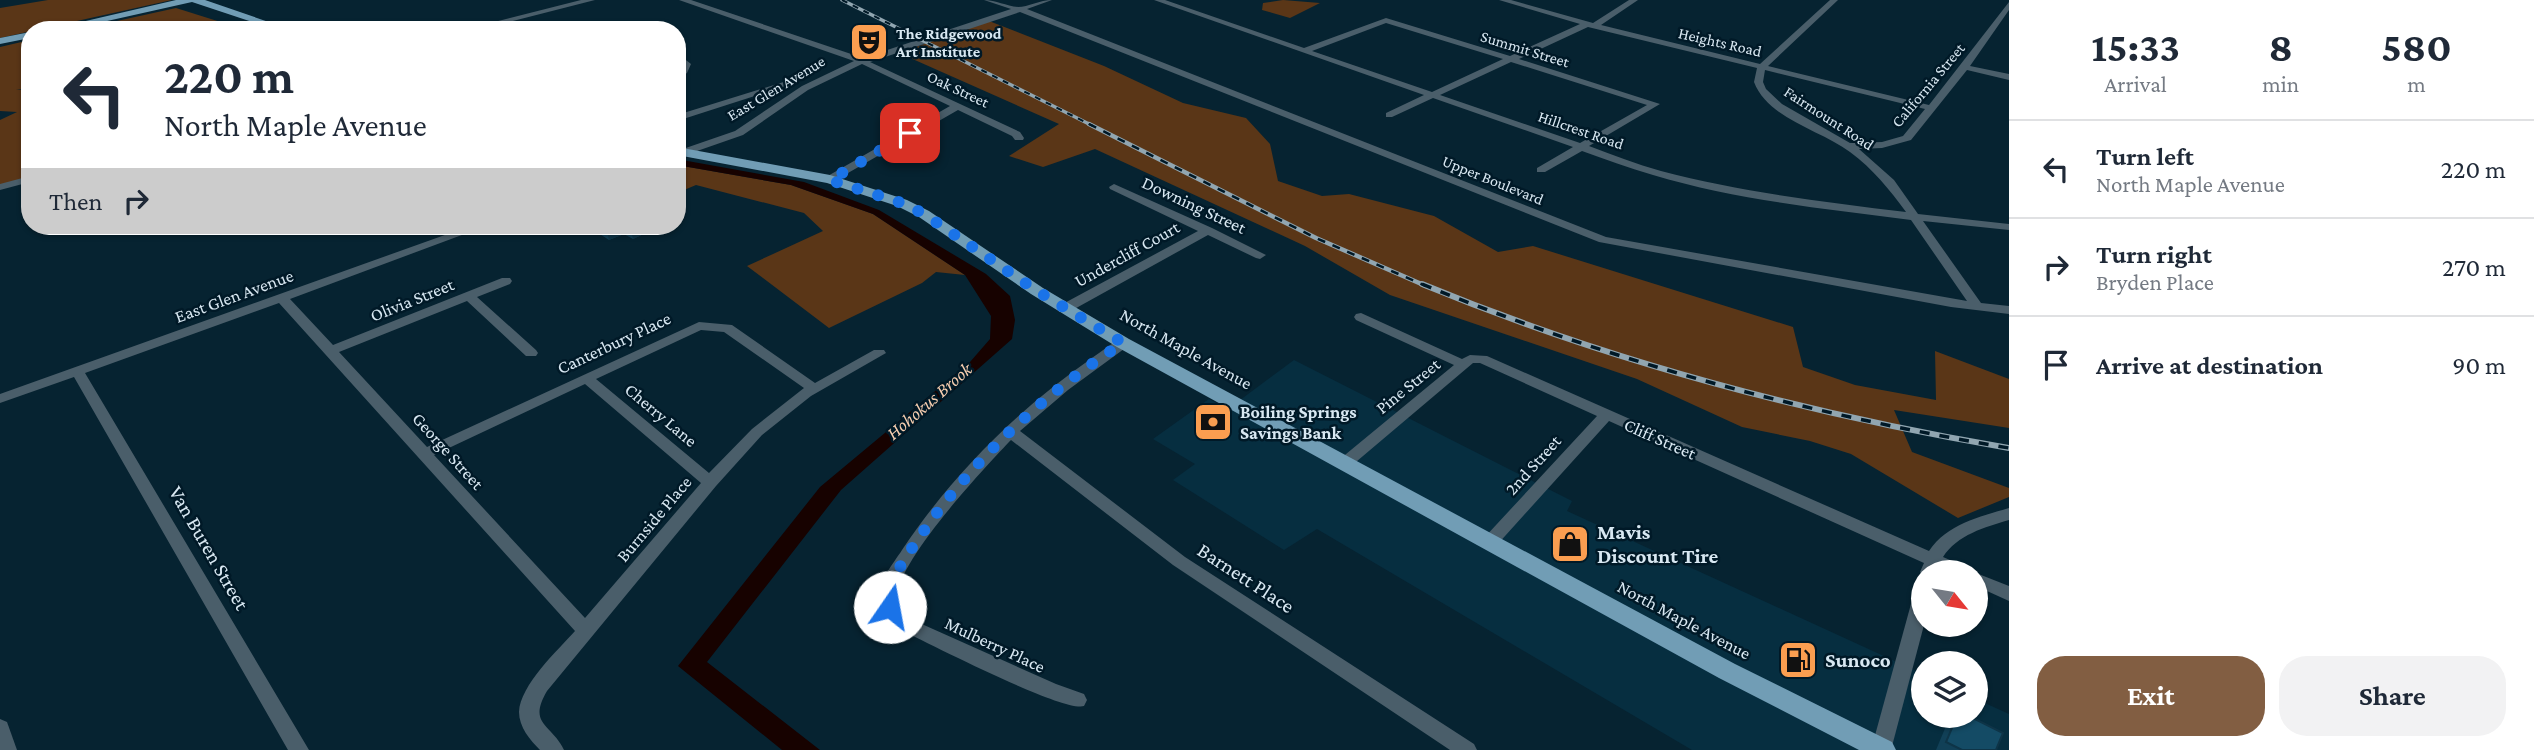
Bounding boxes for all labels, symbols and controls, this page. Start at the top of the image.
theatre icon: The Ridgewood Art Institute [848,21,890,63]
text: 15:33 [2091,23,2180,70]
text: 8 [2268,23,2293,70]
text: 580 [2381,23,2452,70]
street label: Heights Road [1676,24,1764,61]
place label: The Ridgewood Art Institute [895,25,1002,60]
street label: Summit Street [1479,27,1572,71]
street label: California Street [1888,39,1968,130]
icon: left [49,49,140,140]
text: 220 m [164,49,294,104]
street label: East Glen Avenue [724,52,828,124]
street label: Oak Street [924,67,992,111]
text: Arrival [2104,71,2167,97]
text: min [2262,71,2299,97]
text: m [2407,71,2426,97]
street label: Fairmount Road [1781,83,1877,154]
pin [880,103,940,163]
text: North Maple Avenue [164,107,427,143]
street label: Hillcrest Road [1536,107,1626,153]
icon: arrive [891,114,929,152]
text: Turn left [2096,142,2194,171]
icon: left [2037,150,2075,188]
street label: Upper Boulevard [1440,152,1547,209]
text: 220 m [2441,155,2506,184]
text: North Maple Avenue [2096,171,2285,197]
street label: Downing Street [1139,172,1250,238]
icon: right [117,182,155,220]
text: Then [49,187,103,216]
street label: Undercliff Court [1071,216,1184,291]
text: Turn right [2096,240,2212,269]
icon: right [2037,248,2075,286]
text: 270 m [2442,253,2506,282]
street label: East Glen Avenue [172,265,296,327]
text: Bryden Place [2096,269,2214,295]
street label: Olivia Street [367,274,458,326]
street label: North Maple Avenue [1117,304,1256,394]
street label: Canterbury Place [554,308,674,378]
icon: arrive [2037,346,2075,384]
text: Arrive at destination [2096,351,2323,380]
text: 90 m [2452,351,2506,380]
street label: Pine Street [1372,353,1445,418]
water label: Hohokus Brook [882,358,976,444]
street label: Cherry Lane [621,379,701,451]
bank icon: Boiling Springs Savings Bank [1192,401,1234,443]
place label: Boiling Springs Savings Bank [1240,402,1357,443]
street label: George Street [408,408,488,494]
street label: Cliff Street [1621,414,1700,464]
street label: 2nd Street [1501,430,1566,499]
street label: Burnside Place [612,472,696,566]
street label: Van Buren Street [164,482,255,615]
place label: Mavis Discount Tire [1597,520,1718,568]
shop icon: Mavis Discount Tire [1549,523,1591,565]
street label: Barnett Place [1193,538,1299,618]
north arrow [1911,560,1988,637]
map controls [1911,560,1988,728]
position arrow [853,570,927,644]
street label: North Maple Avenue [1614,576,1754,664]
street label: Mulberry Place [942,613,1048,677]
fuel station icon: Sunoco [1777,639,1819,681]
place label: Sunoco [1825,648,1891,672]
button: layers [1911,651,1988,728]
button: Exit [2037,656,2265,736]
button: Share [2279,656,2506,736]

